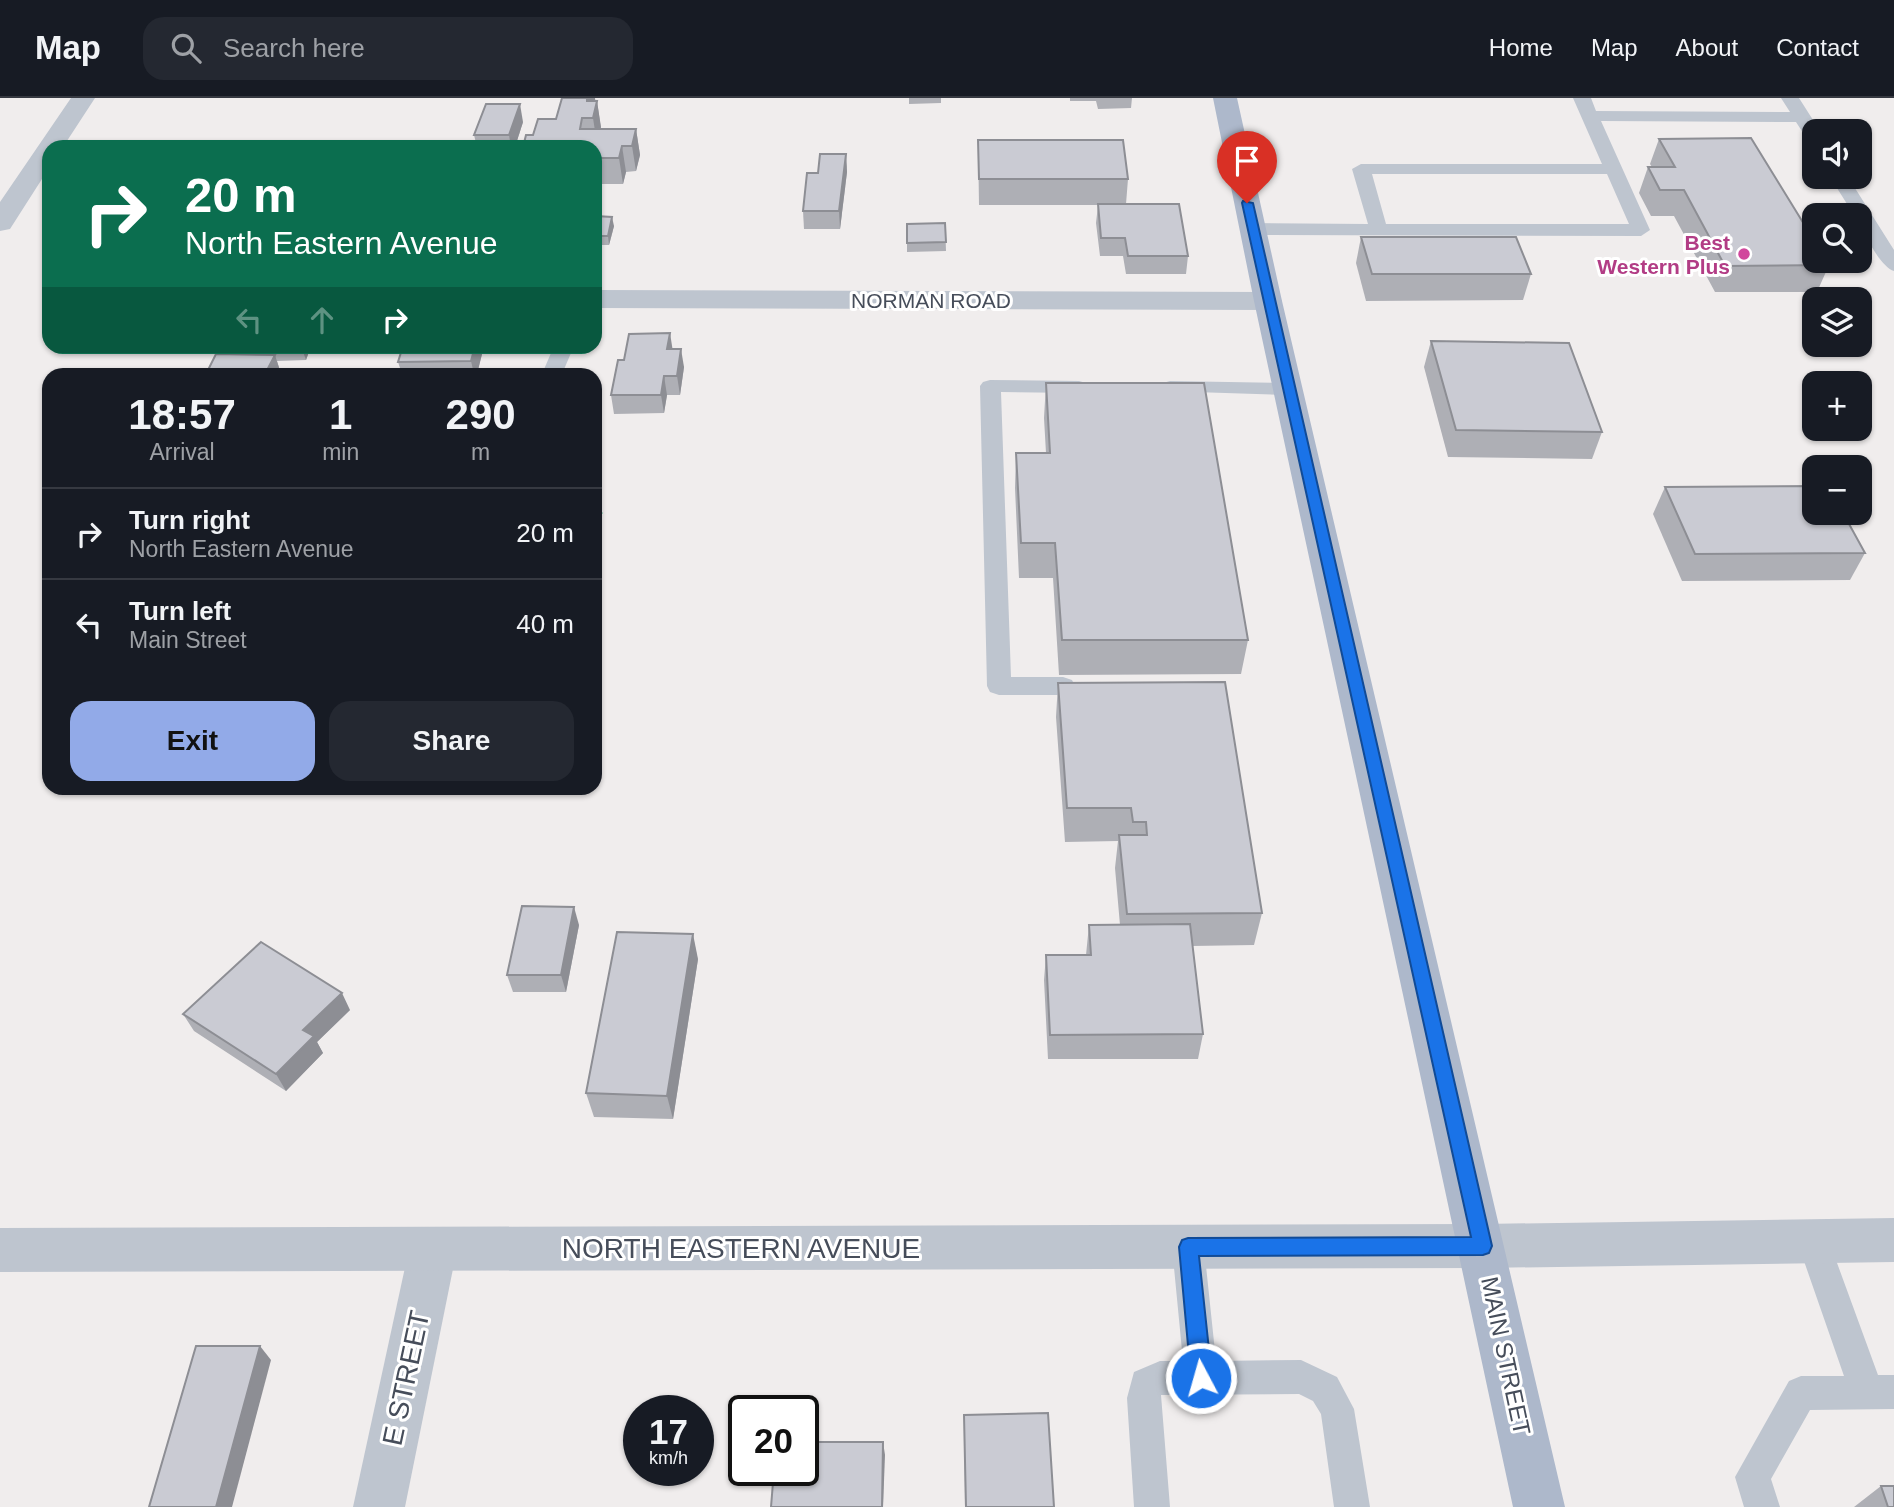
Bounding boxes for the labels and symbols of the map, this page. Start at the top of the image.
pin [1217,131,1277,203]
place label: Best Western Plus [1597,231,1730,278]
marker: Best Western Plus [1736,246,1752,262]
street label: NORMAN ROAD [851,289,1011,312]
street label: NORTH EASTERN AVENUE [562,1233,920,1264]
street label: MAIN STREET [1476,1274,1536,1438]
street label: E STREET [377,1308,435,1448]
position arrow [1164,1341,1238,1415]
speed limit sign: 20 [728,1395,819,1486]

